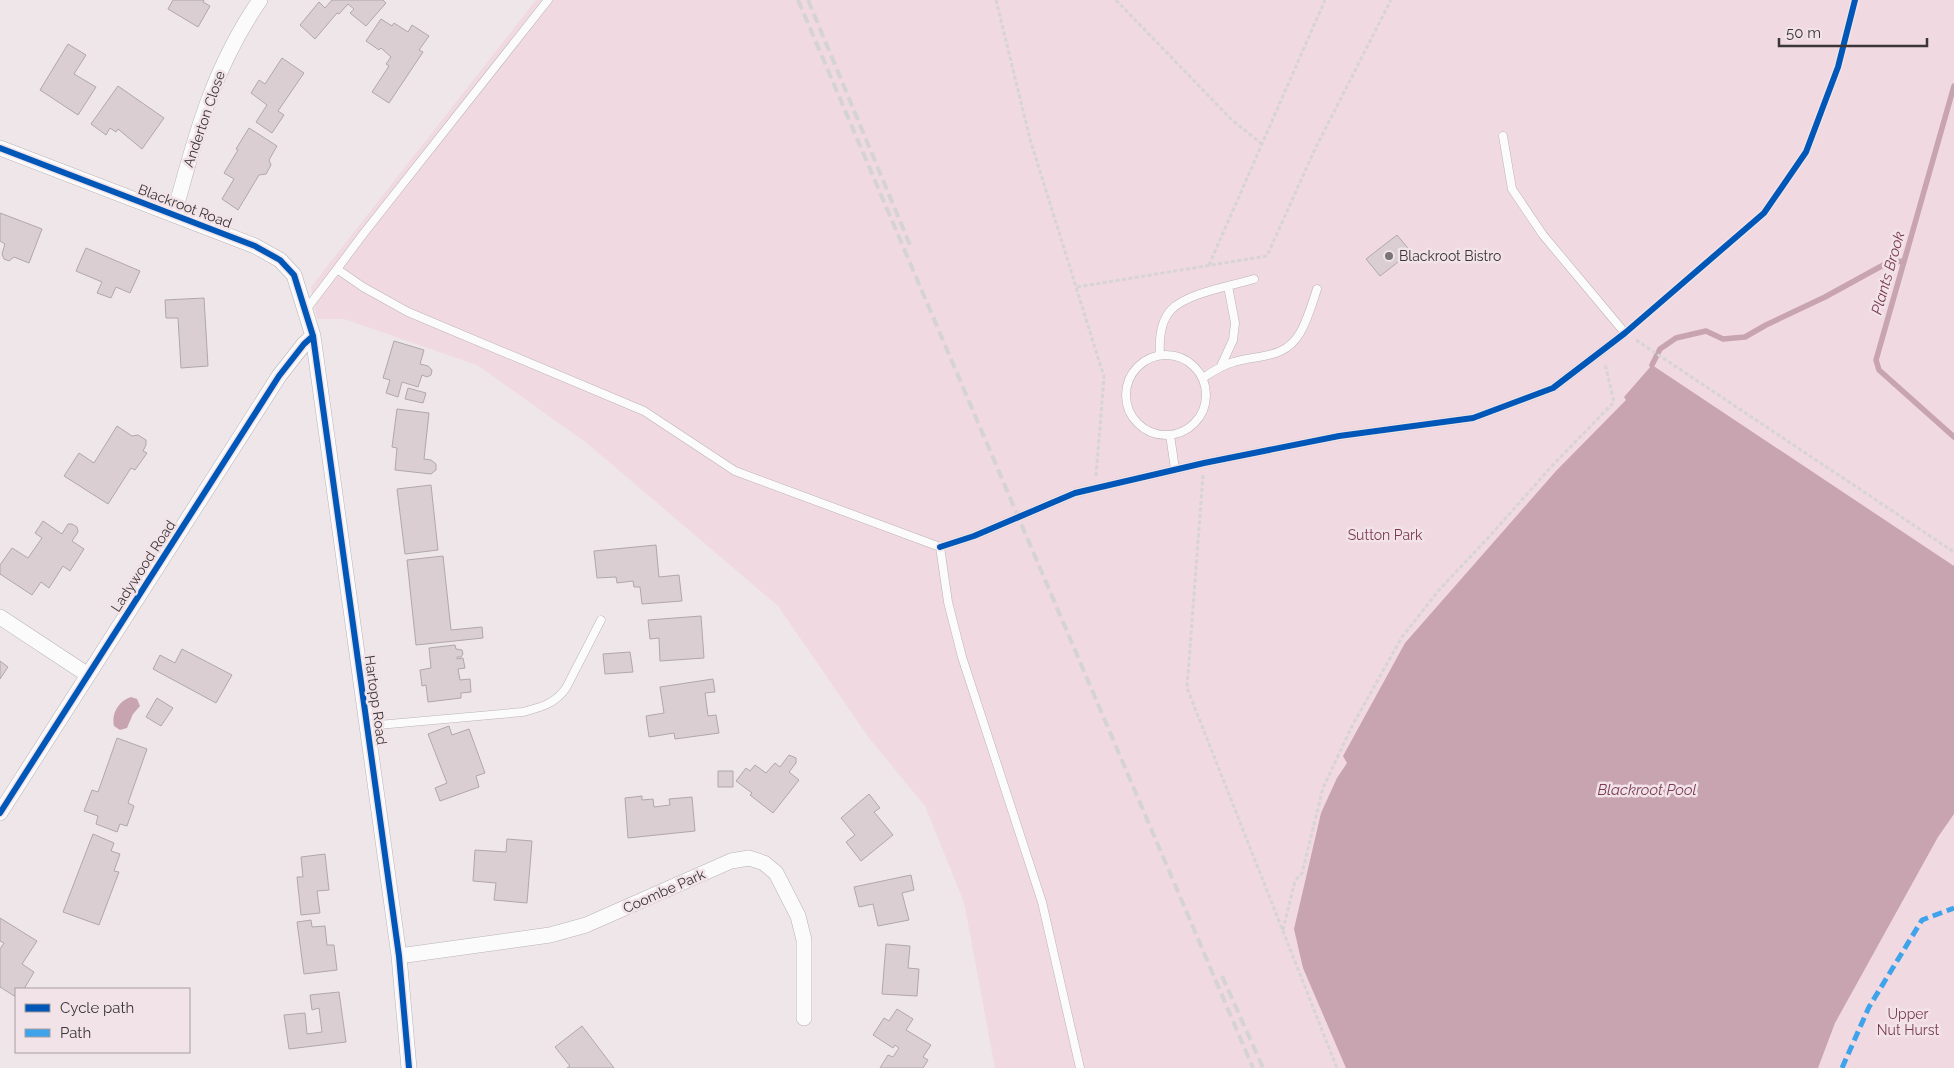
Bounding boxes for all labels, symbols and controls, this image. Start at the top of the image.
scale bar [1779,15,1926,47]
text: 50 m [1786,24,1821,42]
street label: Anderton Close [180,69,228,169]
street label: Blackroot Road [136,181,234,231]
water label: Plants Brook [1868,229,1908,317]
place label: Blackroot Bistro [1399,248,1501,264]
marker: Blackroot Bistro [1383,250,1395,262]
street label: Ladywood Road [107,517,179,615]
park label: Sutton Park [1348,527,1423,543]
street label: Hartopp Road [362,654,390,746]
water label: Blackroot Pool [1597,781,1697,799]
street label: Coombe Park [620,866,708,916]
legend [15,988,190,1053]
text: Cycle path [60,999,134,1017]
park label: Upper Nut Hurst [1877,1006,1940,1038]
text: Path [60,1024,91,1042]

